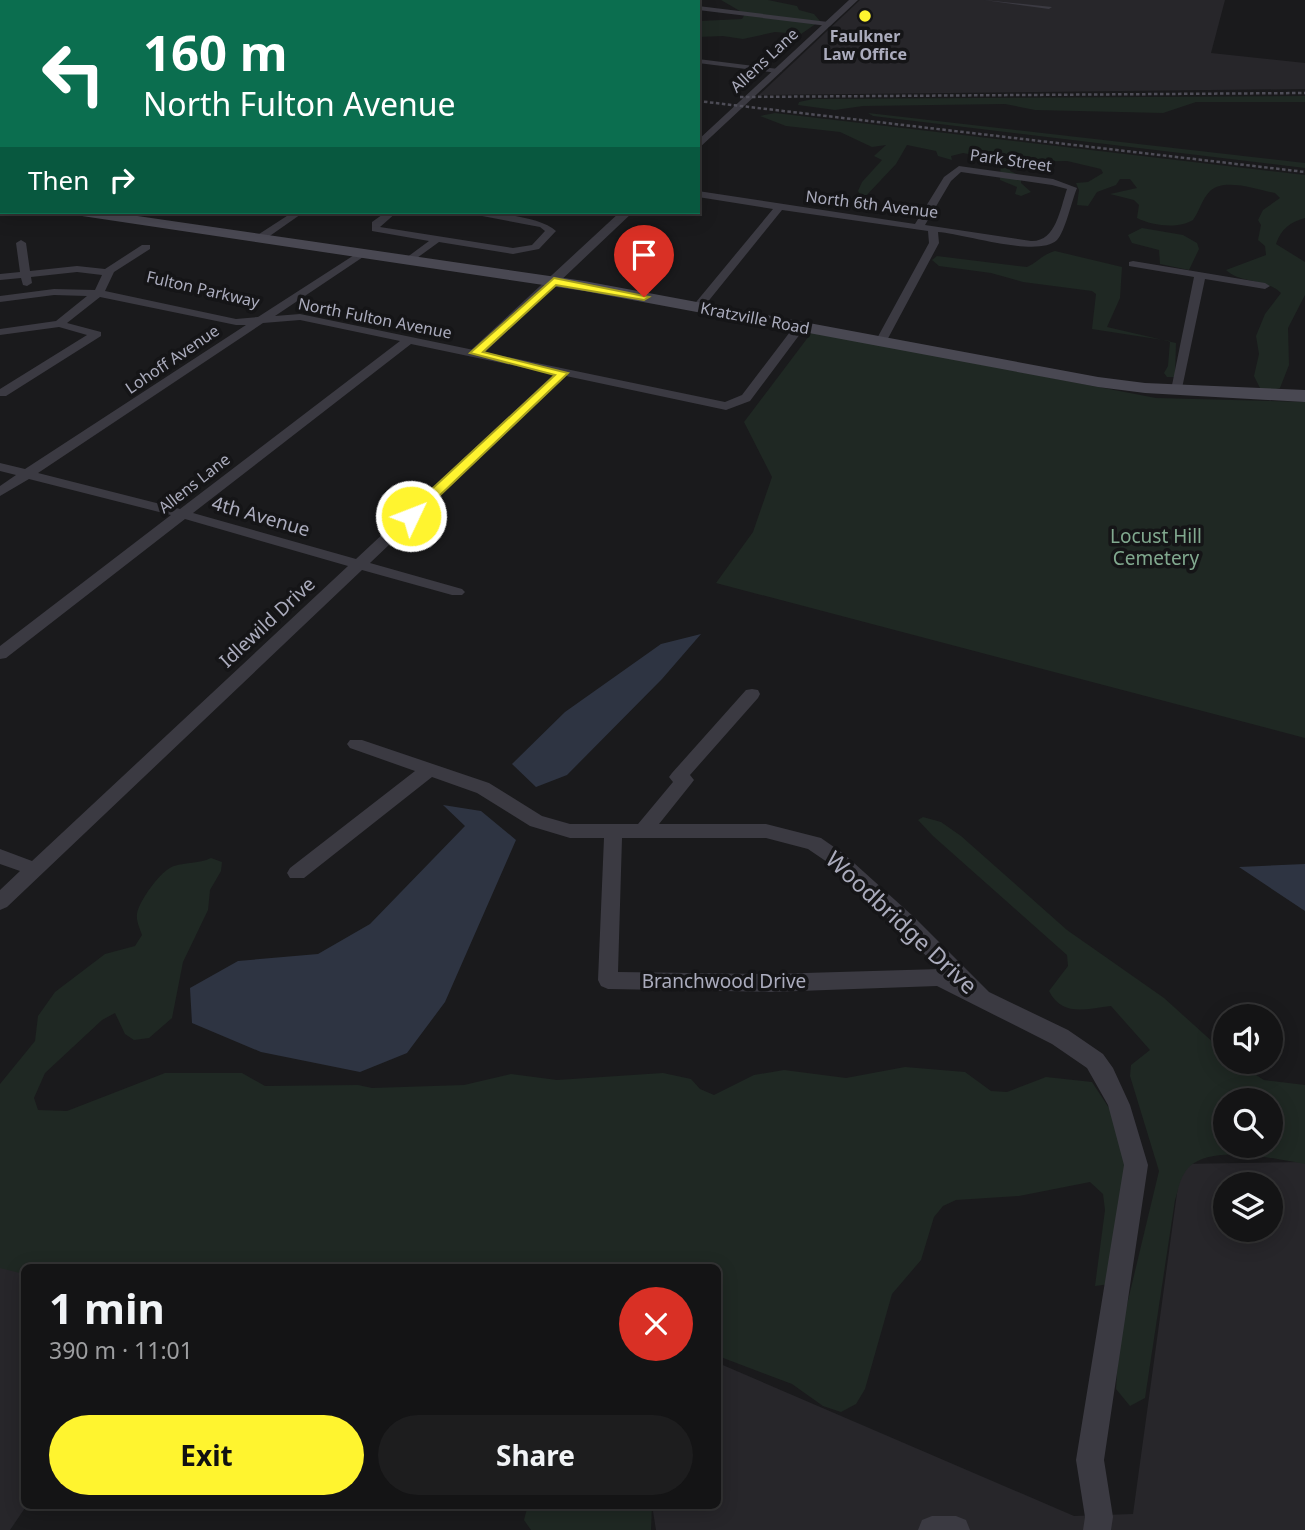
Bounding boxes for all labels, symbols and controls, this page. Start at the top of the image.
marker: Faulkner Law Office [857,8,873,24]
text: 160 m [143,19,288,85]
street label: Allens Lane [725,23,803,97]
place label: Faulkner Law Office [823,25,907,65]
icon: left [28,28,119,119]
text: North Fulton Avenue [143,82,456,125]
street label: Park Street [969,143,1054,177]
icon: right [103,161,141,199]
text: Then [28,162,89,198]
street label: North 6th Avenue [804,185,940,223]
pin [614,225,674,297]
icon: arrive [625,236,663,274]
street label: Fulton Parkway [144,265,262,313]
street label: North Fulton Avenue [296,292,454,344]
street label: Kratzville Road [699,297,811,339]
street label: Lohoff Avenue [121,319,223,399]
street label: Allens Lane [154,448,234,518]
position arrow [374,479,448,553]
street label: 4th Avenue [209,490,313,542]
park label: Locust Hill Cemetery [1110,523,1202,571]
street label: Idlewild Drive [214,571,320,673]
street label: Woodbridge Drive [819,843,985,1001]
street label: Branchwood Drive [642,968,806,994]
map controls [1213,1004,1283,1242]
button: sound [1213,1004,1283,1074]
button: search [1213,1088,1283,1158]
button: layers [1213,1172,1283,1242]
text: 1 min [49,1279,165,1336]
button: close [619,1287,693,1361]
text: 390 m · 11:01 [49,1334,193,1366]
button: Exit [49,1415,364,1495]
button: Share [378,1415,693,1495]

